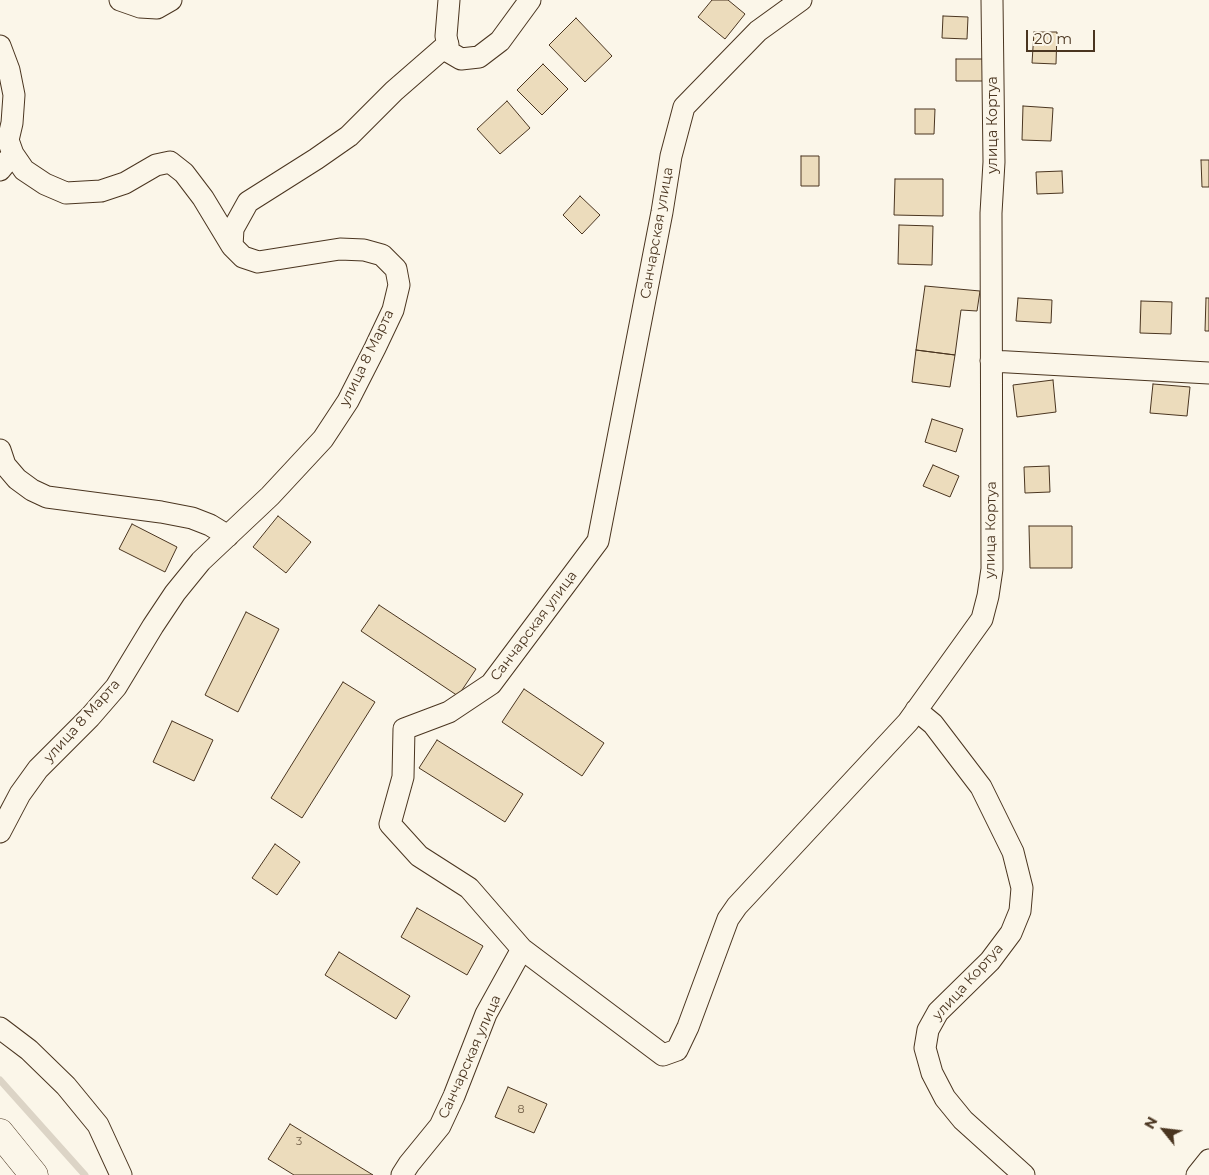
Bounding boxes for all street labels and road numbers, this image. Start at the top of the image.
street label: улица Кортуа [985,76,1001,174]
street label: Санчарская улица [637,166,677,300]
street label: улица 8 Марта [336,307,398,409]
street label: улица Кортуа [982,481,1000,579]
street label: Санчарская улица [487,568,581,684]
street label: улица 8 Марта [40,676,124,766]
street label: улица Кортуа [929,940,1007,1024]
street label: Санчарская улица [435,993,505,1121]

